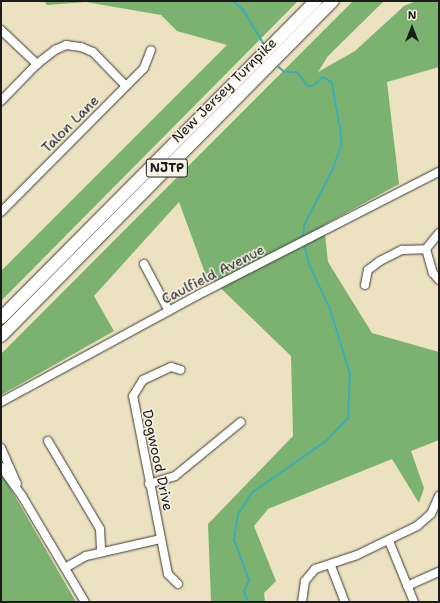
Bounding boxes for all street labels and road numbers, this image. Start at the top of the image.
street label: New Jersey Turnpike [168,34,280,146]
street label: Talon Lane [38,92,102,156]
road number: NJTP [145,157,189,179]
street label: Caulfield Avenue [159,241,267,307]
street label: Dogwood Drive [139,408,177,512]

